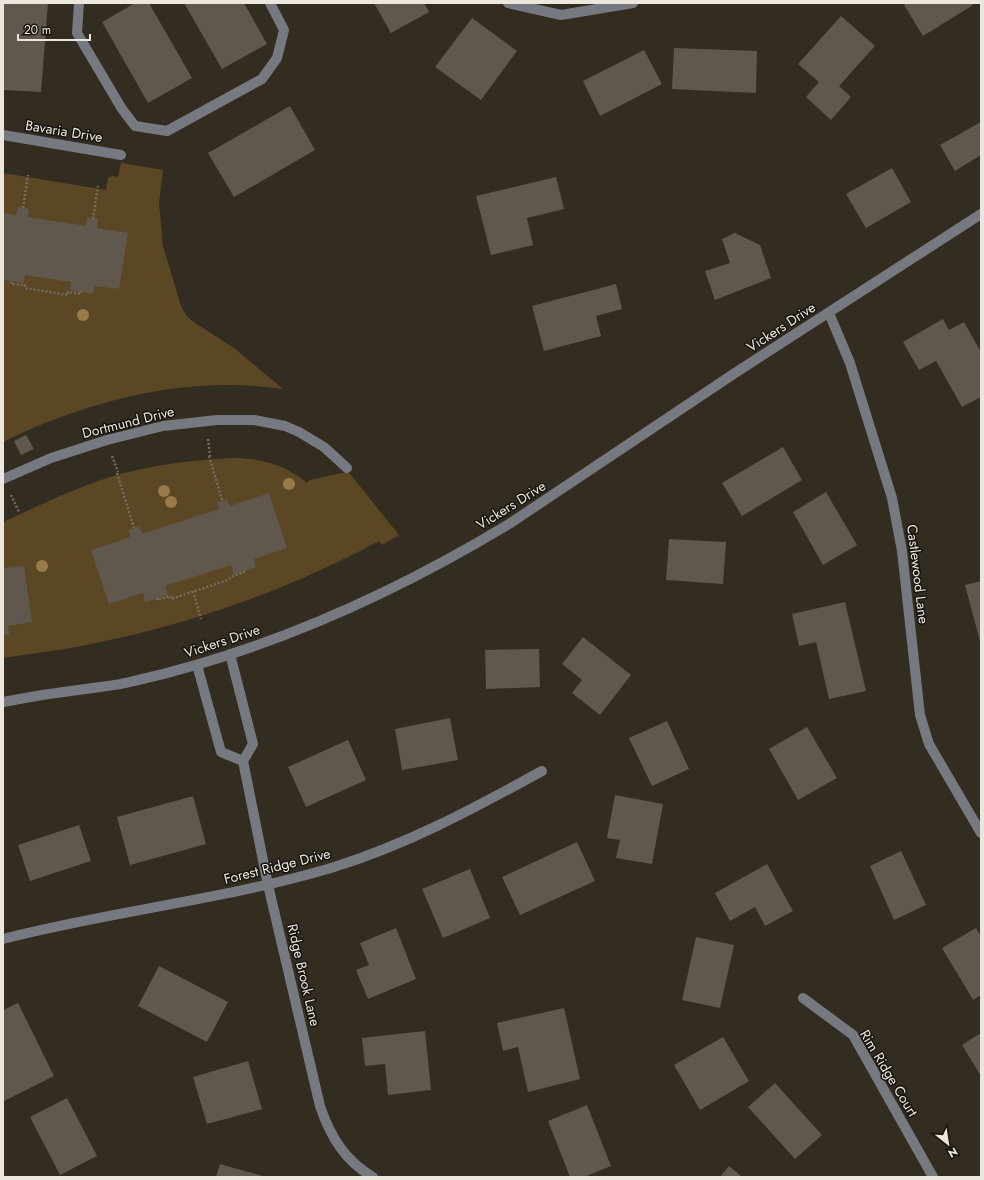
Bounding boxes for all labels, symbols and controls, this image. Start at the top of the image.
scale bar [18,16,90,42]
text: 20 m [24,21,51,39]
street label: Bavaria Drive [24,115,104,147]
street label: Vickers Drive [743,297,819,357]
street label: Dortmund Drive [80,401,176,443]
street label: Vickers Drive [472,476,550,534]
street label: Castlewood Lane [902,523,934,625]
street label: Vickers Drive [182,619,262,663]
street label: Forest Ridge Drive [222,843,332,889]
street label: Ridge Brook Lane [283,922,325,1028]
street label: Rim Ridge Court [855,1026,923,1121]
north arrow [928,1124,968,1164]
text: N [945,1144,961,1162]

